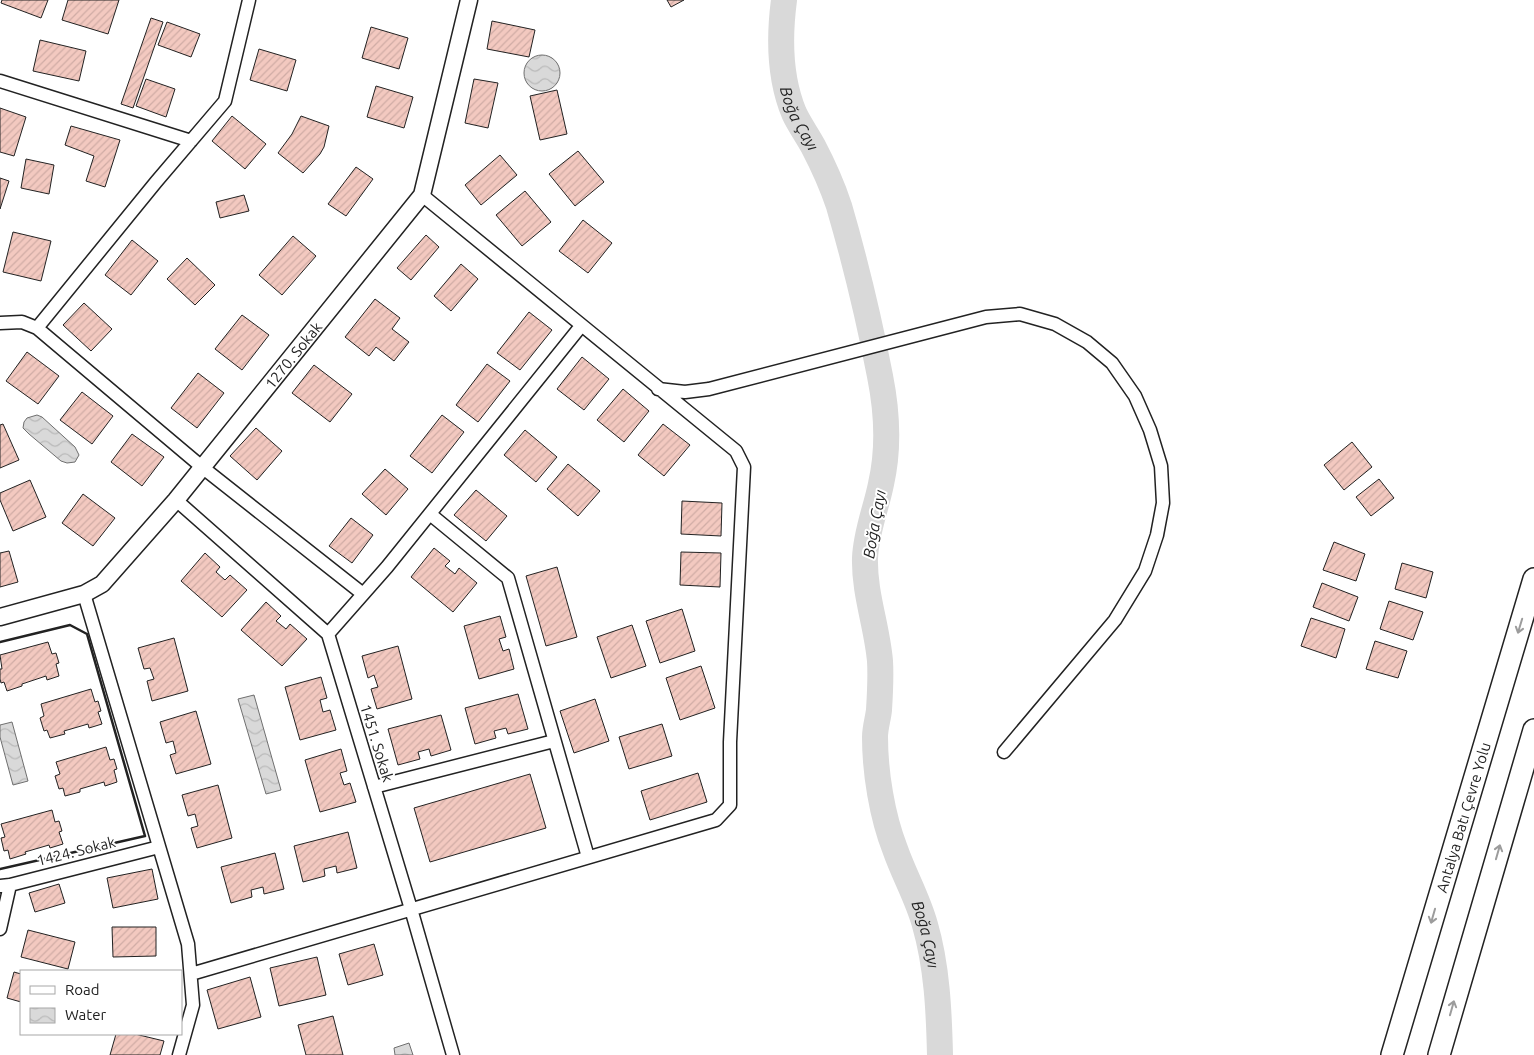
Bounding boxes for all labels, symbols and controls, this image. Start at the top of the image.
water label: Boğa Çayı [777,85,823,154]
street label: 1270. Sokak [261,318,325,392]
water label: Boğa Çayı [859,488,889,560]
one-way arrow [1514,618,1524,634]
street label: 1451. Sokak [357,702,397,784]
street label: Antalya Batı Çevre Yolu [1432,740,1493,895]
street label: 1424. Sokak [35,833,117,869]
one-way arrow [1494,845,1504,861]
water label: Boğa Çayı [908,898,943,969]
one-way arrow [1427,907,1437,923]
legend [20,970,182,1035]
text: Road [65,981,100,998]
one-way arrow [1448,1001,1458,1017]
text: Water [65,1006,106,1023]

